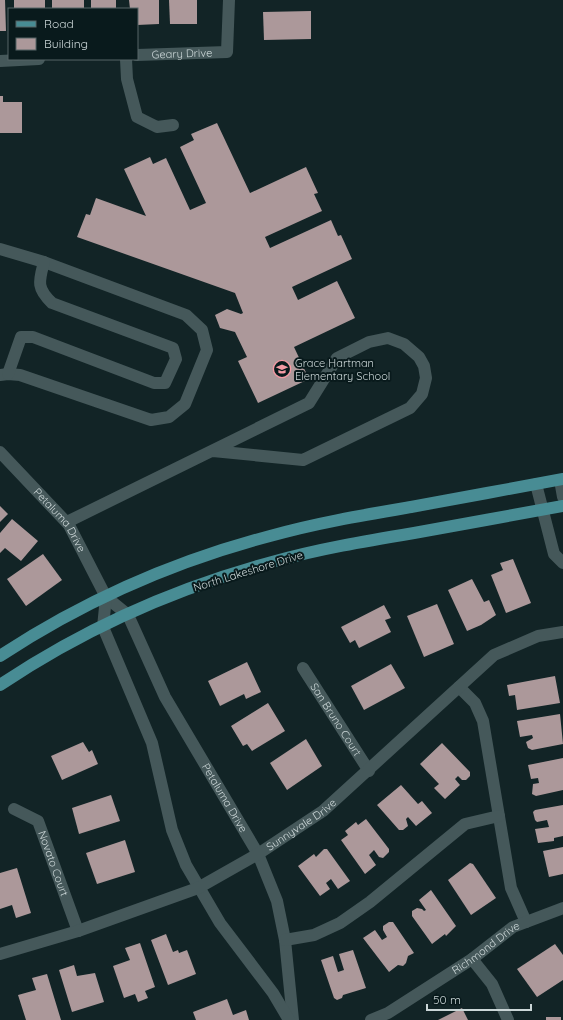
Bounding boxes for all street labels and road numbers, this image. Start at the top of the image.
street label: Geary Drive [151,45,213,62]
street label: Petaluma Drive [31,485,89,555]
street label: North Lakeshore Drive [191,548,305,594]
street label: San Bruno Court [307,680,365,759]
street label: Petaluma Drive [199,761,251,835]
street label: Sunnyvale Drive [264,796,339,854]
street label: Novato Court [35,829,72,898]
street label: Richmond Drive [449,918,521,977]

